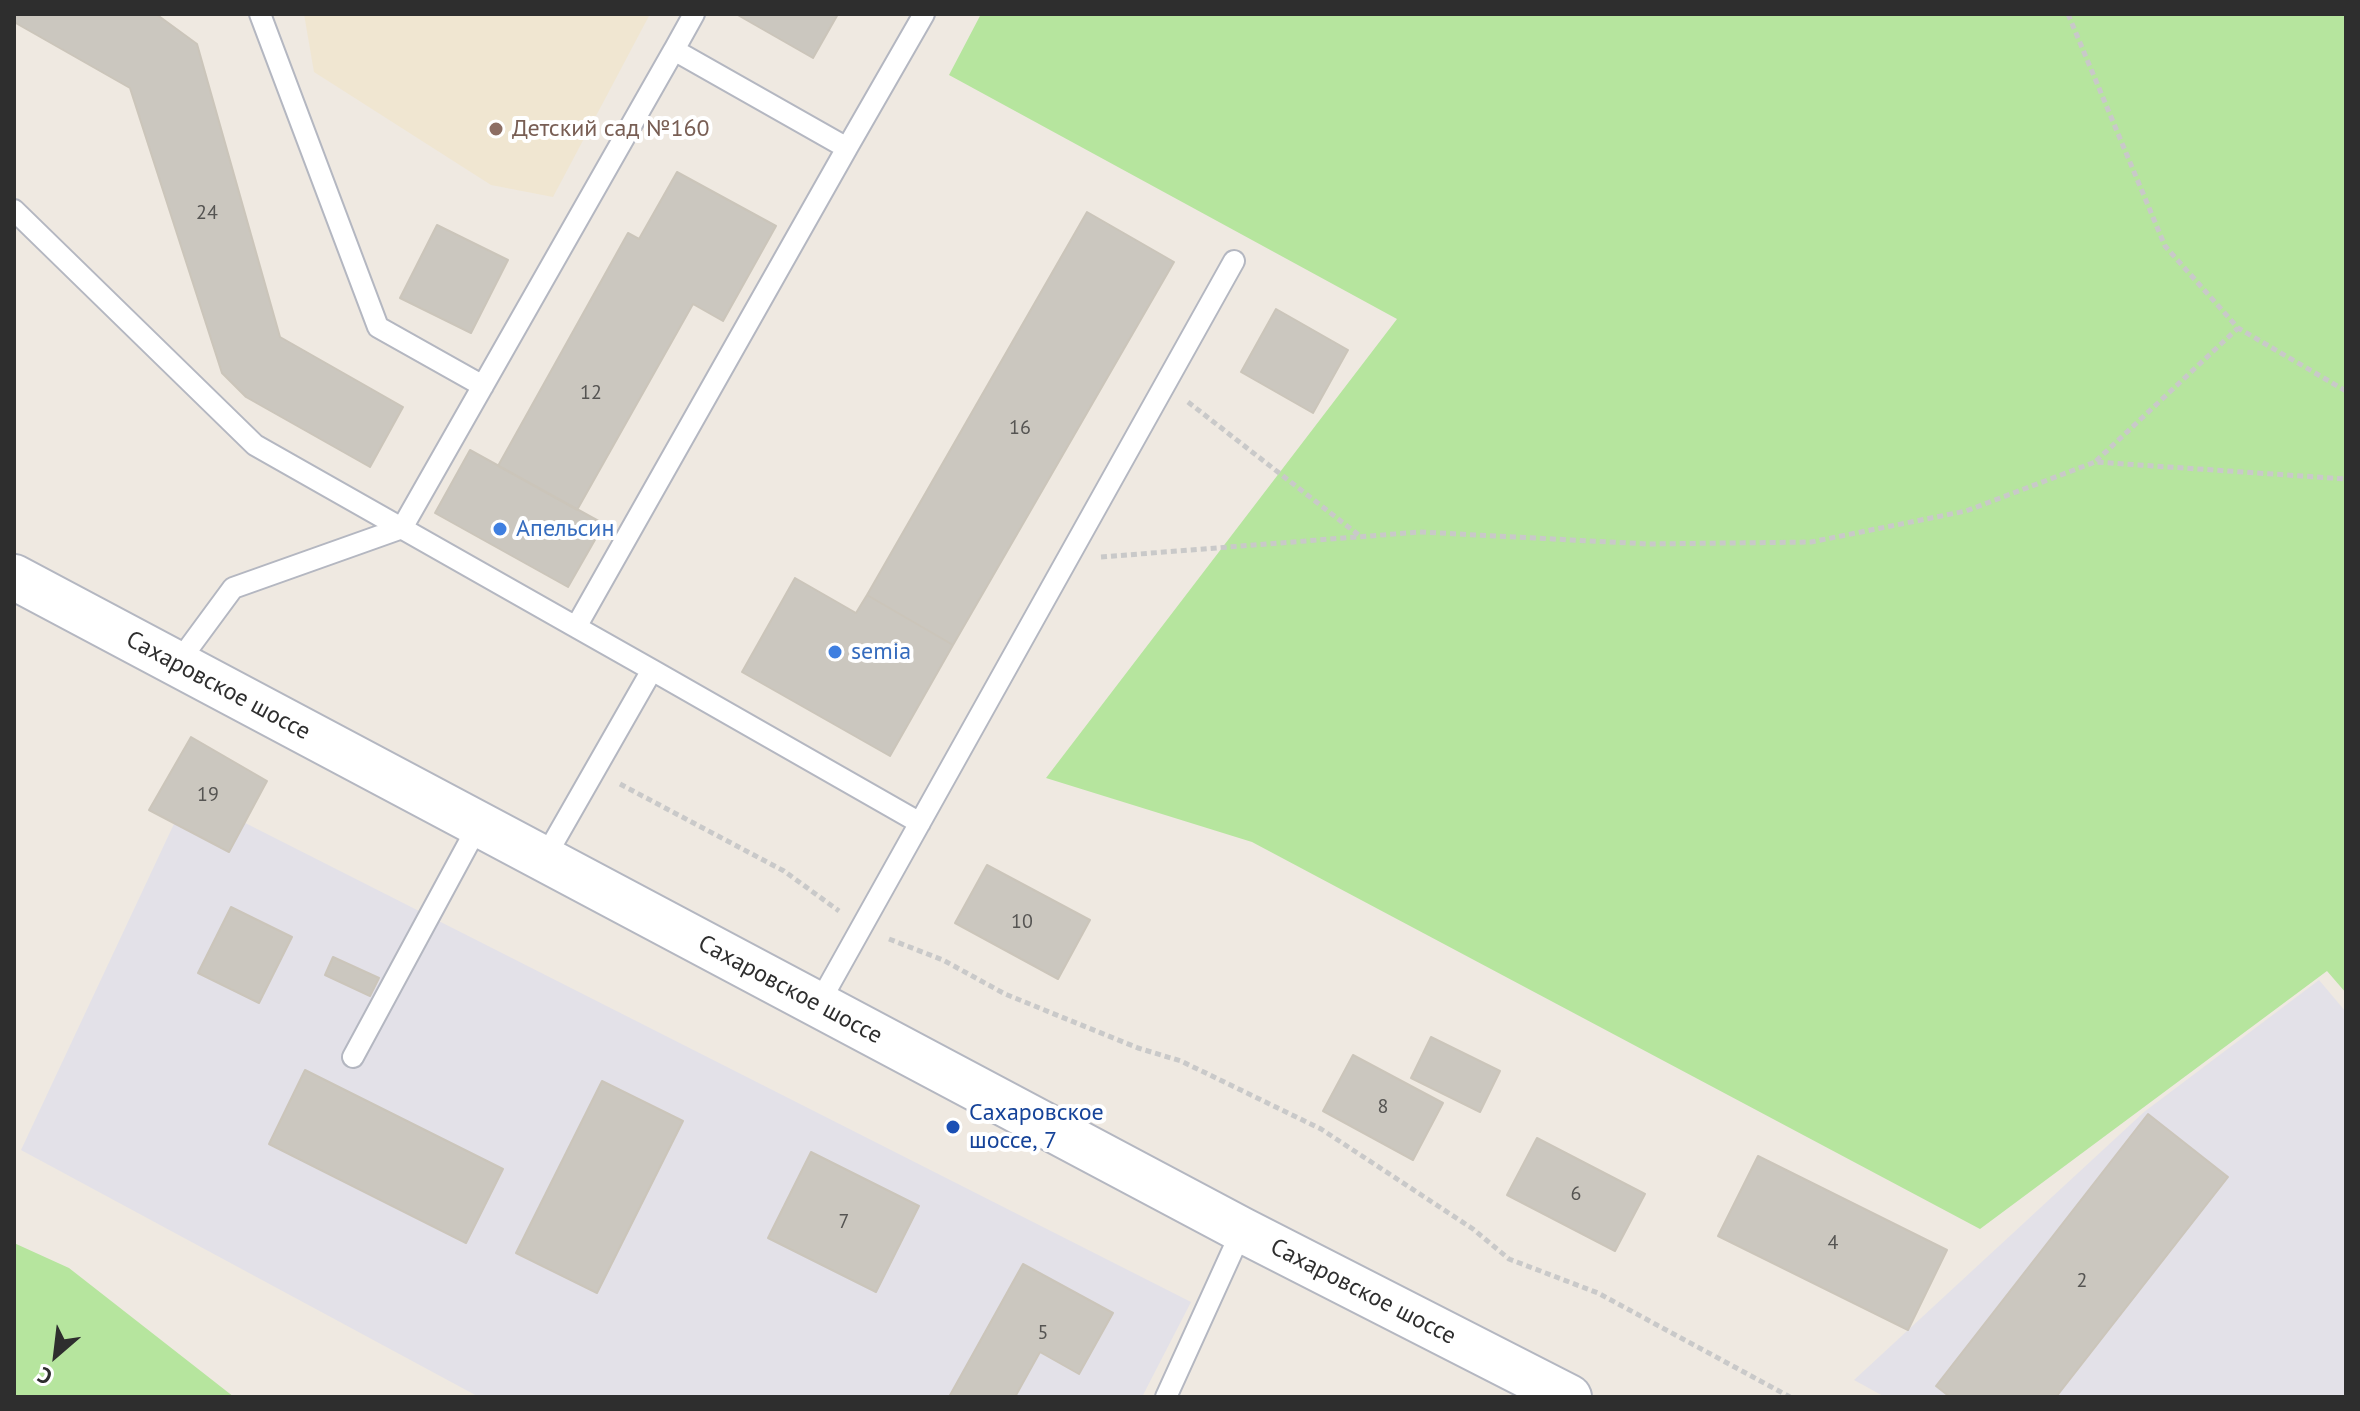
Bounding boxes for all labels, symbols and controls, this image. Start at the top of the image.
place label: Детский сад №160 [512,115,710,143]
marker: Детский сад №160 [487,120,505,138]
house number: 24 [196,201,218,225]
house number: 12 [580,381,602,405]
house number: 16 [1009,416,1031,440]
place label: Апельсин [516,515,614,543]
marker: Апельсин [491,520,509,538]
street label: Сахаровское шоссе [121,625,315,747]
place label: semia [851,638,911,666]
marker: semia [826,643,844,661]
house number: 19 [197,783,219,807]
house number: 10 [1011,910,1033,934]
street label: Сахаровское шоссе [693,929,887,1051]
house number: 8 [1378,1095,1388,1119]
place label: Сахаровское шоссе, 7 [969,1099,1104,1155]
marker: Сахаровское шоссе, 7 [944,1118,962,1136]
house number: 6 [1571,1182,1581,1206]
house number: 7 [839,1210,849,1234]
house number: 4 [1828,1231,1838,1255]
street label: Сахаровское шоссе [1265,1233,1461,1351]
house number: 2 [2077,1269,2087,1293]
north arrow [16,1315,96,1395]
house number: 5 [1038,1321,1048,1345]
text: С [33,1361,57,1391]

